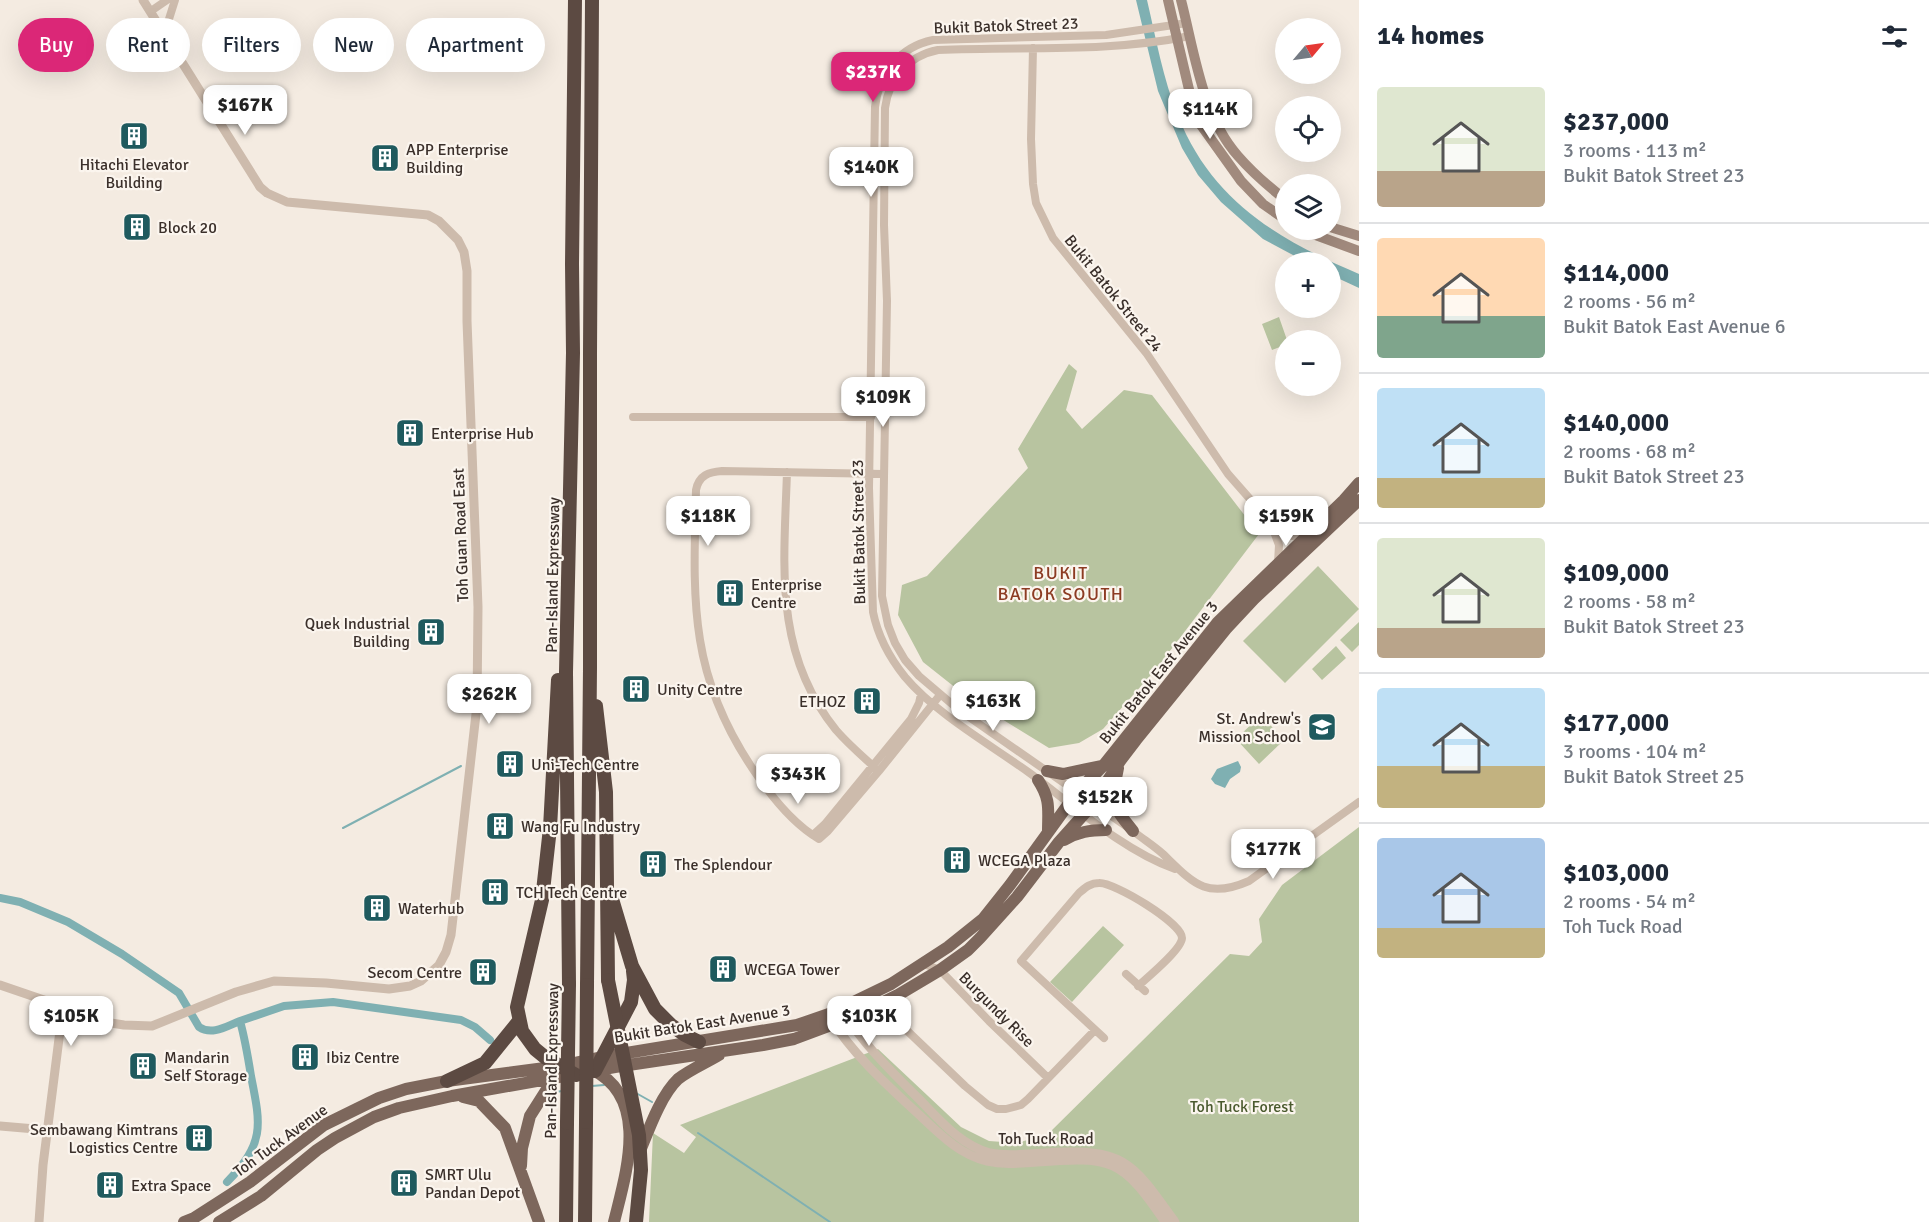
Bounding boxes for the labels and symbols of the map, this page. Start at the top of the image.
street label: Bukit Batok Street 23 [933,13,1079,39]
north arrow [1275,18,1341,84]
pin: $237K [831,52,915,103]
pin: $167K [203,85,287,136]
pin: $114K [1168,89,1252,140]
building icon: Hitachi Elevator Building [118,120,150,152]
place label: APP Enterprise Building [406,140,509,178]
building icon: APP Enterprise Building [369,142,401,174]
pin: $140K [829,147,913,198]
place label: Hitachi Elevator Building [79,155,189,193]
building icon: Block 20 [121,211,153,243]
place label: Block 20 [158,218,217,238]
street label: Bukit Batok Street 24 [1060,231,1167,357]
pin: $109K [841,377,925,428]
building icon: Enterprise Hub [394,417,426,449]
place label: Enterprise Hub [431,424,534,444]
street label: Bukit Batok Street 23 [848,459,870,605]
street label: Toh Guan Road East [449,467,473,602]
street label: Pan-Island Expressway [542,496,564,653]
pin: $118K [666,496,750,547]
pin: $159K [1244,496,1328,547]
district label: BUKIT BATOK SOUTH [997,562,1125,605]
place label: Enterprise Centre [751,575,822,613]
building icon: Enterprise Centre [714,577,746,609]
street label: Bukit Batok East Avenue 3 [1095,597,1223,748]
place label: Quek Industrial Building [305,614,410,652]
building icon: Quek Industrial Building [415,616,447,648]
building icon: Unity Centre [620,673,652,705]
pin: $262K [447,674,531,725]
place label: Unity Centre [657,680,743,700]
pin: $163K [951,681,1035,732]
building icon: ETHOZ [851,685,883,717]
place label: ETHOZ [799,692,846,712]
place label: St. Andrew's Mission School [1198,709,1301,747]
school or university icon: St. Andrew's Mission School [1306,711,1338,743]
building icon: Uni-Tech Centre [494,748,526,780]
pin: $343K [756,754,840,805]
place label: Uni-Tech Centre [531,755,639,775]
pin: $152K [1063,777,1147,828]
building icon: Wang Fu Industry [484,810,516,842]
place label: Wang Fu Industry [521,817,641,837]
pin: $177K [1231,829,1315,880]
building icon: WCEGA Plaza [941,844,973,876]
building icon: The Splendour [637,848,669,880]
place label: WCEGA Plaza [978,851,1071,871]
place label: The Splendour [674,855,772,875]
building icon: TCH Tech Centre [479,876,511,908]
place label: TCH Tech Centre [516,883,627,903]
building icon: Waterhub [361,892,393,924]
place label: Waterhub [398,899,464,919]
building icon: WCEGA Tower [707,953,739,985]
building icon: Secom Centre [467,956,499,988]
place label: WCEGA Tower [744,960,840,980]
place label: Secom Centre [368,963,462,983]
street label: Burgundy Rise [954,968,1038,1052]
street label: Pan-Island Expressway [541,982,563,1139]
pin: $105K [29,996,113,1047]
pin: $103K [827,996,911,1047]
street label: Bukit Batok East Avenue 3 [613,1000,792,1048]
building icon: Ibiz Centre [289,1041,321,1073]
place label: Mandarin Self Storage [164,1048,247,1086]
place label: Ibiz Centre [326,1048,400,1068]
building icon: Mandarin Self Storage [127,1050,159,1082]
park label: Toh Tuck Forest [1190,1097,1294,1117]
street label: Toh Tuck Avenue [230,1100,332,1182]
place label: Sembawang Kimtrans Logistics Centre [30,1120,178,1158]
building icon: Sembawang Kimtrans Logistics Centre [183,1122,215,1154]
street label: Toh Tuck Road [998,1129,1094,1149]
place label: SMRT Ulu Pandan Depot [425,1165,520,1203]
building icon: SMRT Ulu Pandan Depot [388,1167,420,1199]
building icon: Extra Space [94,1169,126,1201]
place label: Extra Space [131,1176,211,1196]

